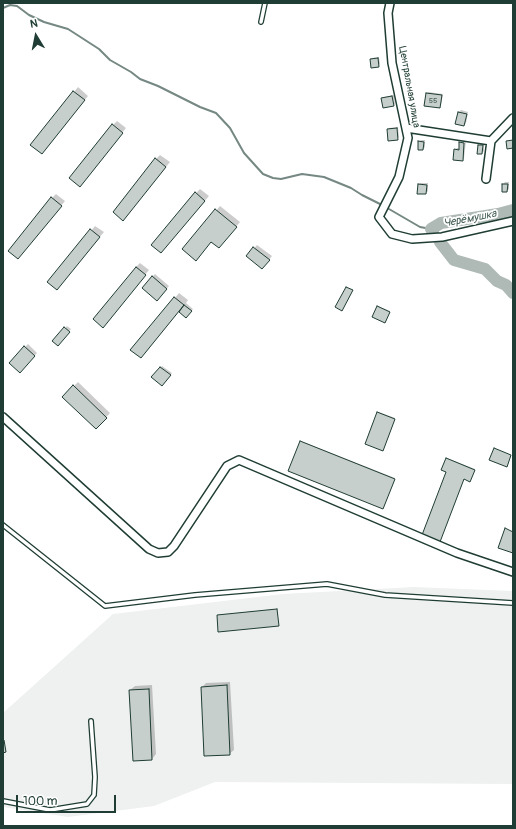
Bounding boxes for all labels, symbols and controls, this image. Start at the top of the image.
north arrow [16,16,56,56]
text: N [29,17,39,31]
street label: Центральная улица [396,45,422,129]
house number: 55 [429,96,437,106]
water label: Черёмушка [442,207,498,231]
scale bar [18,787,118,813]
text: 100 m [23,794,57,809]

